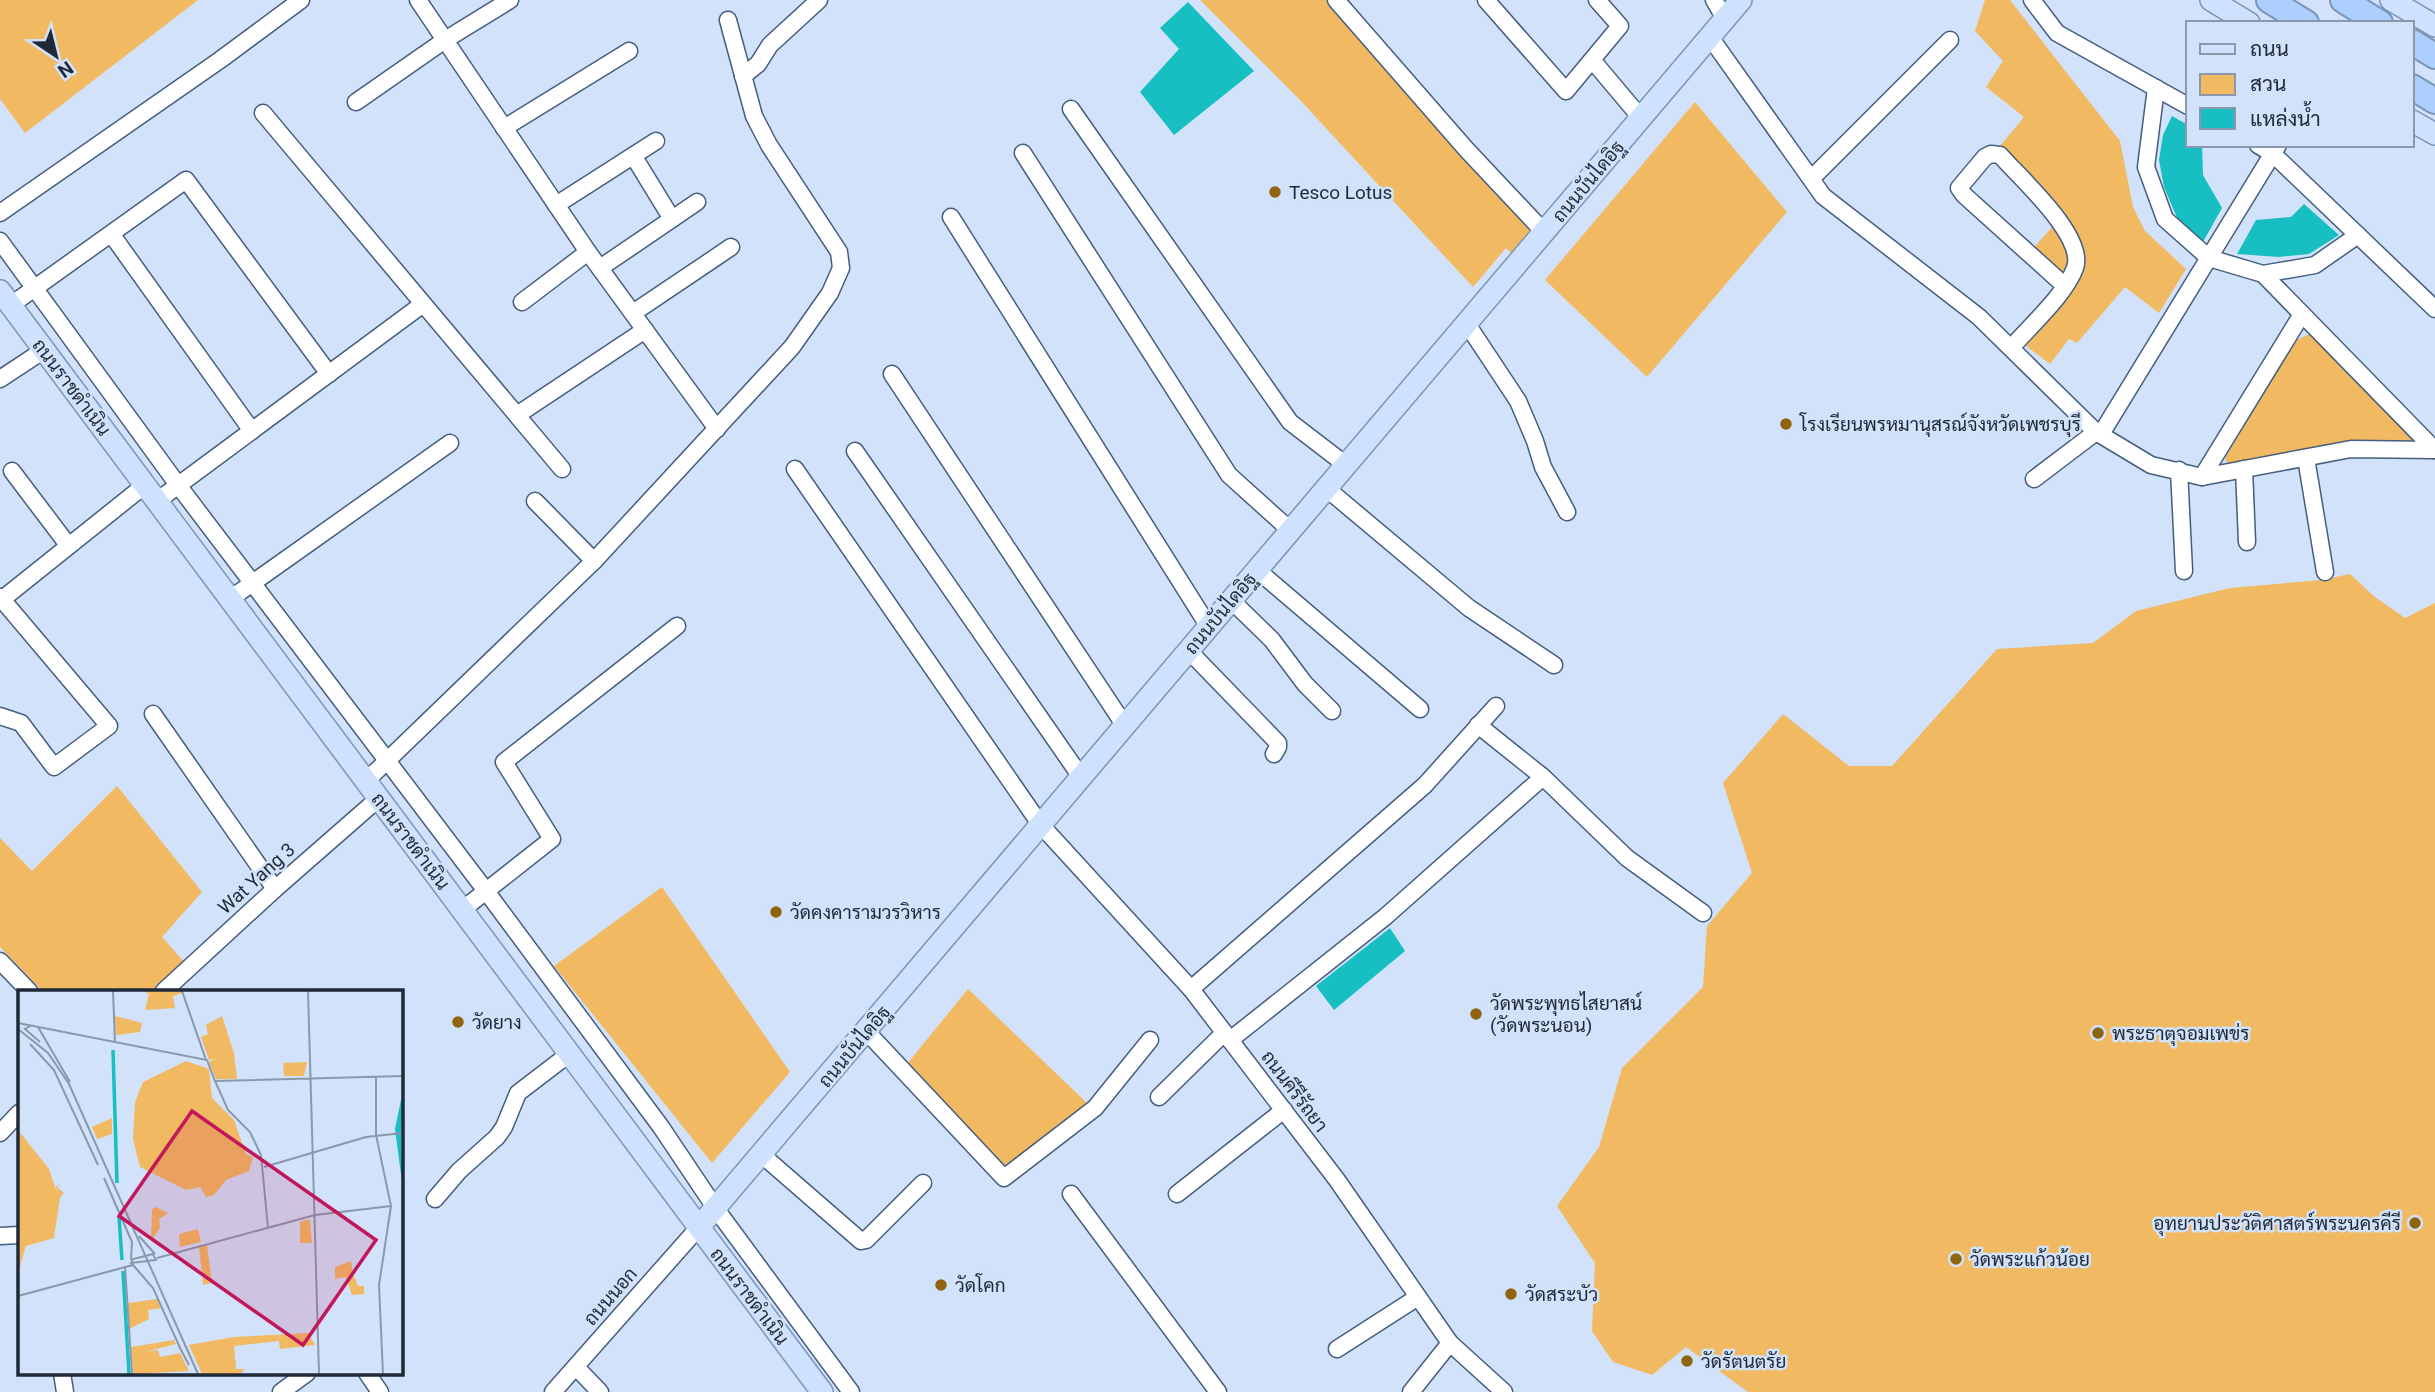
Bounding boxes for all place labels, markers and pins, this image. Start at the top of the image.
place label: Tesco Lotus [1289,181,1392,204]
marker: Tesco Lotus [1267,184,1283,200]
place label: โรงเรียนพรหมานุสรณ์จังหวัดเพชรบุรี [1799,412,2081,437]
marker: โรงเรียนพรหมานุสรณ์จังหวัดเพชรบุรี [1778,416,1794,432]
place label: วัดคงคารามวรวิหาร [790,901,941,924]
marker: วัดคงคารามวรวิหาร [768,904,784,920]
place label: วัดพระพุทธไสยาสน์ (วัดพระนอน) [1490,991,1642,1037]
marker: วัดพระพุทธไสยาสน์ (วัดพระนอน) [1468,1006,1484,1022]
place label: วัดยาง [472,1011,522,1034]
marker: วัดยาง [450,1014,466,1030]
place label: พระธาตุจอมเพข่ร [2112,1022,2250,1046]
marker: พระธาตุจอมเพข่ร [2090,1025,2106,1041]
place label: อุทยานประวัติศาสตร์พระนครคีรี [2153,1211,2401,1236]
marker: อุทยานประวัติศาสตร์พระนครคีรี [2407,1215,2423,1231]
place label: วัดพระแก้วน้อย [1970,1248,2090,1271]
marker: วัดพระแก้วน้อย [1948,1251,1964,1267]
place label: วัดโคก [955,1273,1006,1297]
marker: วัดโคก [933,1277,949,1293]
place label: วัดสระบัว [1525,1283,1598,1306]
marker: วัดสระบัว [1503,1286,1519,1302]
place label: วัดรัตนตรัย [1701,1350,1786,1373]
marker: วัดรัตนตรัย [1679,1353,1695,1369]

